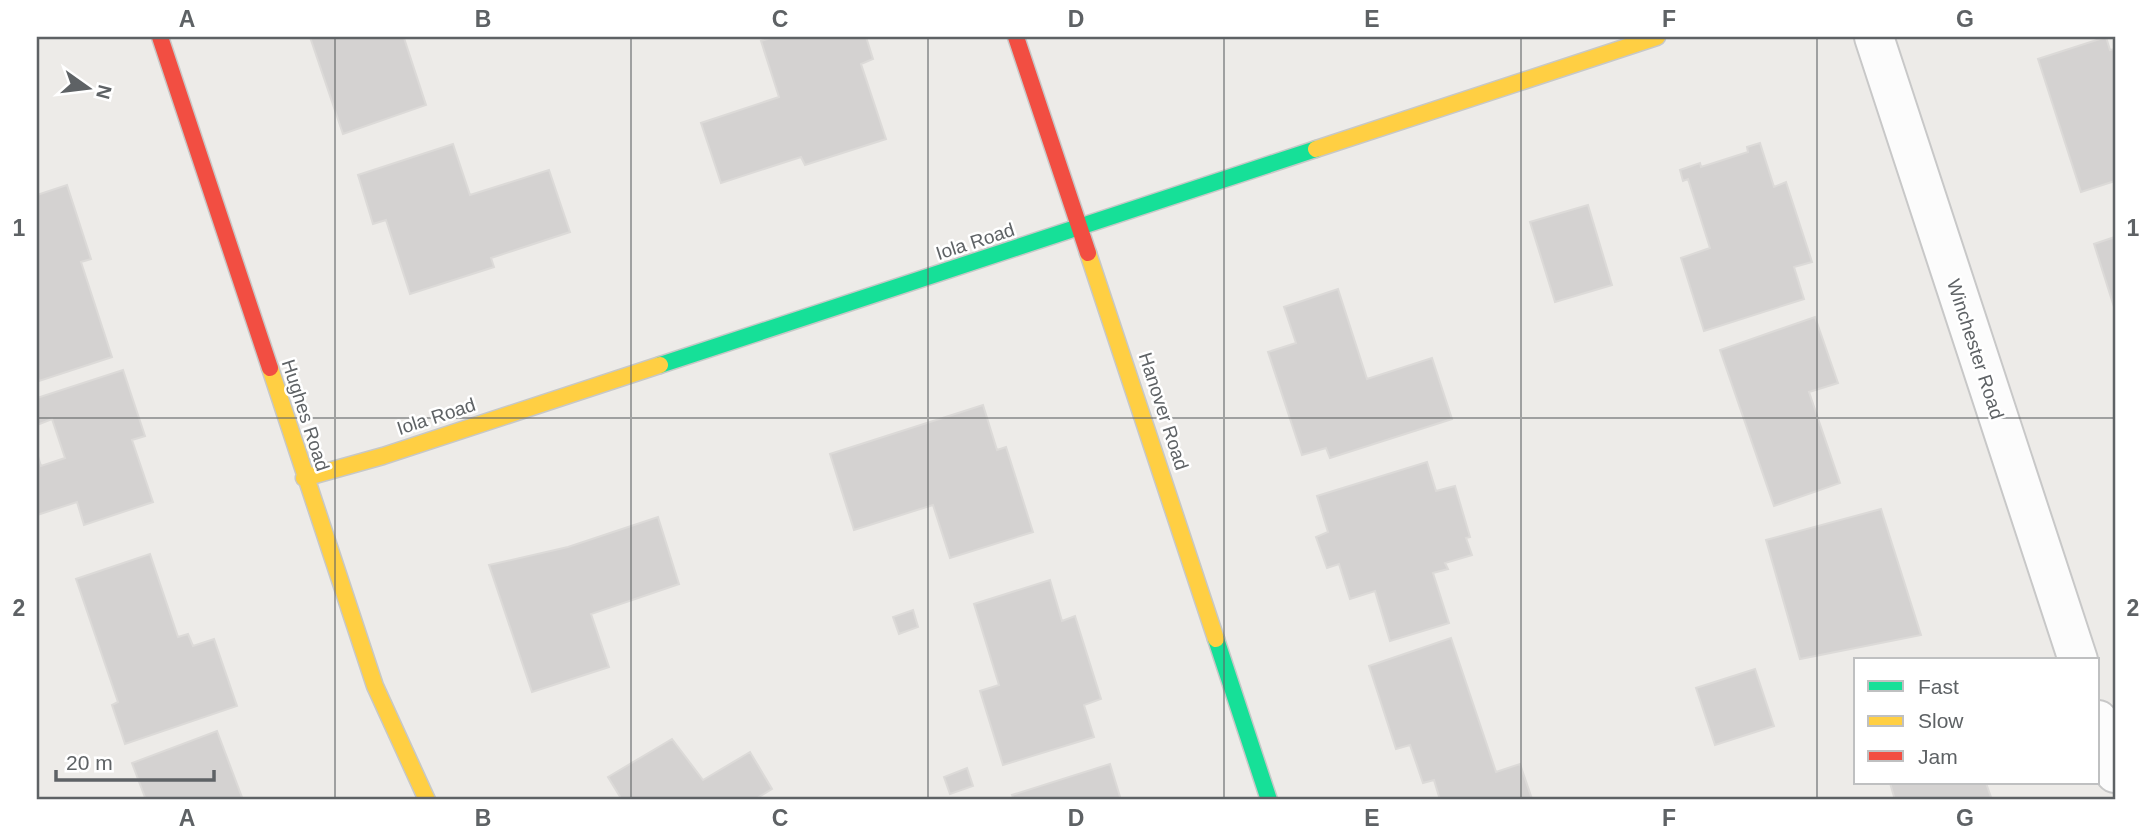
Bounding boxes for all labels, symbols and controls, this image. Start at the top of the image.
text: A [179,6,195,32]
text: B [475,6,491,32]
text: C [772,6,788,32]
text: D [1068,6,1084,32]
text: E [1364,6,1380,32]
text: F [1662,6,1676,32]
text: G [1956,6,1974,32]
north arrow [52,52,122,122]
text: N [92,83,116,101]
text: 1 [13,215,26,241]
text: 1 [2127,215,2140,241]
street label: Iola Road [933,219,1017,264]
street label: Winchester Road [1943,277,2008,422]
street label: Hanover Road [1135,350,1192,473]
street label: Hughes Road [278,357,333,474]
street label: Iola Road [394,394,478,439]
text: 2 [13,595,25,621]
text: 2 [2127,595,2139,621]
legend [1854,658,2100,784]
text: Fast [1918,675,1959,698]
text: Slow [1918,709,1964,732]
scale bar [56,739,214,783]
text: Jam [1918,745,1958,768]
text: 20 m [66,751,113,774]
text: A [179,805,195,831]
text: B [475,805,491,831]
text: C [772,805,788,831]
text: D [1068,805,1084,831]
text: E [1364,805,1380,831]
text: F [1662,805,1676,831]
text: G [1956,805,1974,831]

